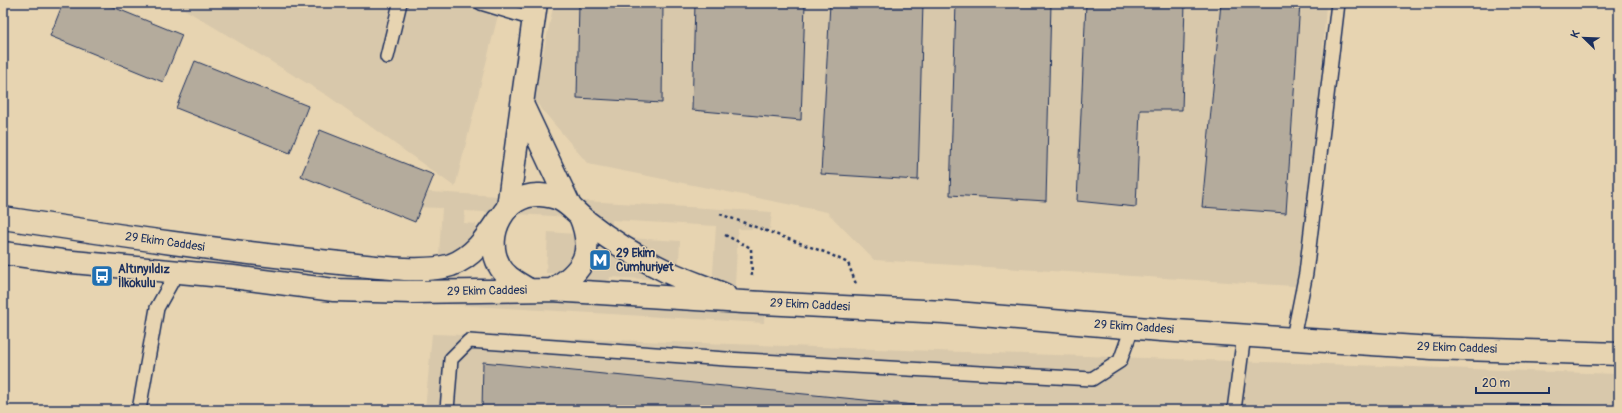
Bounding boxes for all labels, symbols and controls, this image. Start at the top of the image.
north arrow [1564,18,1604,58]
text: K [1568,28,1583,40]
street label: 29 Ekim Caddesi [124,229,206,255]
place label: 29 Ekim Cumhuriyet [616,246,675,275]
metro station icon: 29 Ekim Cumhuriyet [587,247,613,273]
place label: Altınyıldız İlkokulu [118,262,171,291]
bus stop icon: Altınyıldız İlkokulu [89,263,115,289]
street label: 29 Ekim Caddesi [447,283,527,299]
street label: 29 Ekim Caddesi [770,295,850,315]
street label: 29 Ekim Caddesi [1094,317,1174,337]
street label: 29 Ekim Caddesi [1417,339,1497,357]
scale bar [1476,369,1549,395]
text: 20 m [1482,376,1511,391]

